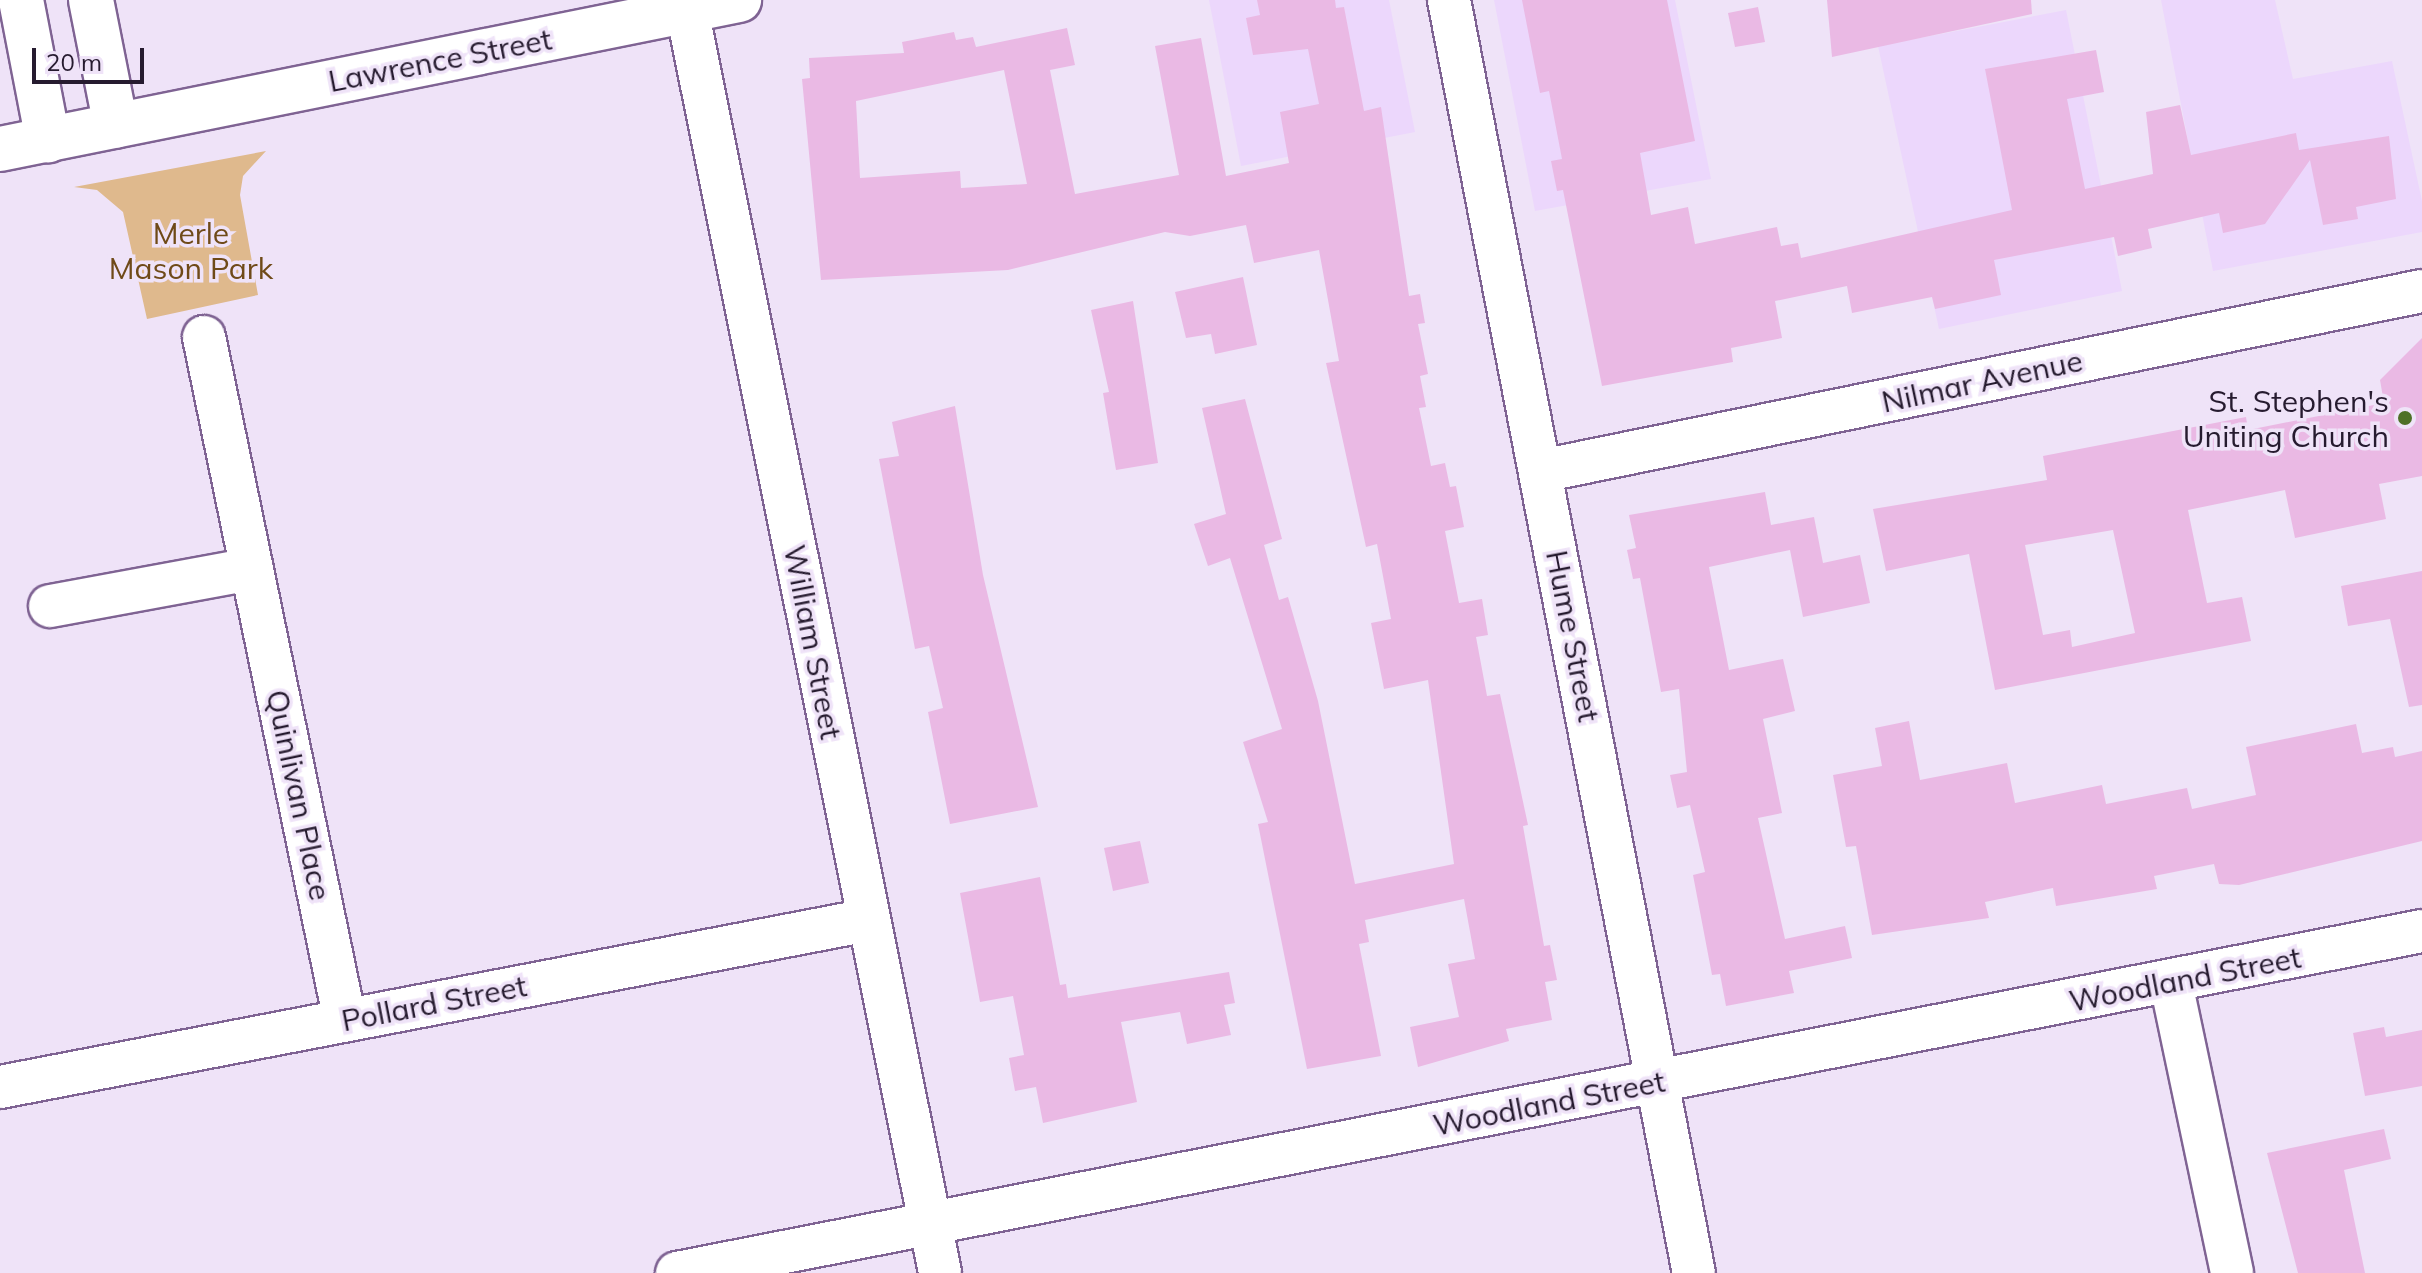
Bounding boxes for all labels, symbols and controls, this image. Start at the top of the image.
street label: Lawrence Street [325,21,555,99]
scale bar [36,32,148,82]
text: 20 m [46,47,102,77]
park label: Merle Mason Park [109,215,273,286]
street label: Nilmar Avenue [1878,342,2086,420]
place label: St. Stephen's Uniting Church [2183,383,2389,454]
marker: St. Stephen's Uniting Church [2396,409,2414,427]
street label: William Street [777,542,849,742]
street label: Hume Street [1539,547,1607,725]
street label: Quinlivan Place [259,687,339,903]
street label: Woodland Street [2066,939,2304,1019]
street label: Pollard Street [338,967,530,1039]
street label: Woodland Street [1430,1063,1668,1143]

